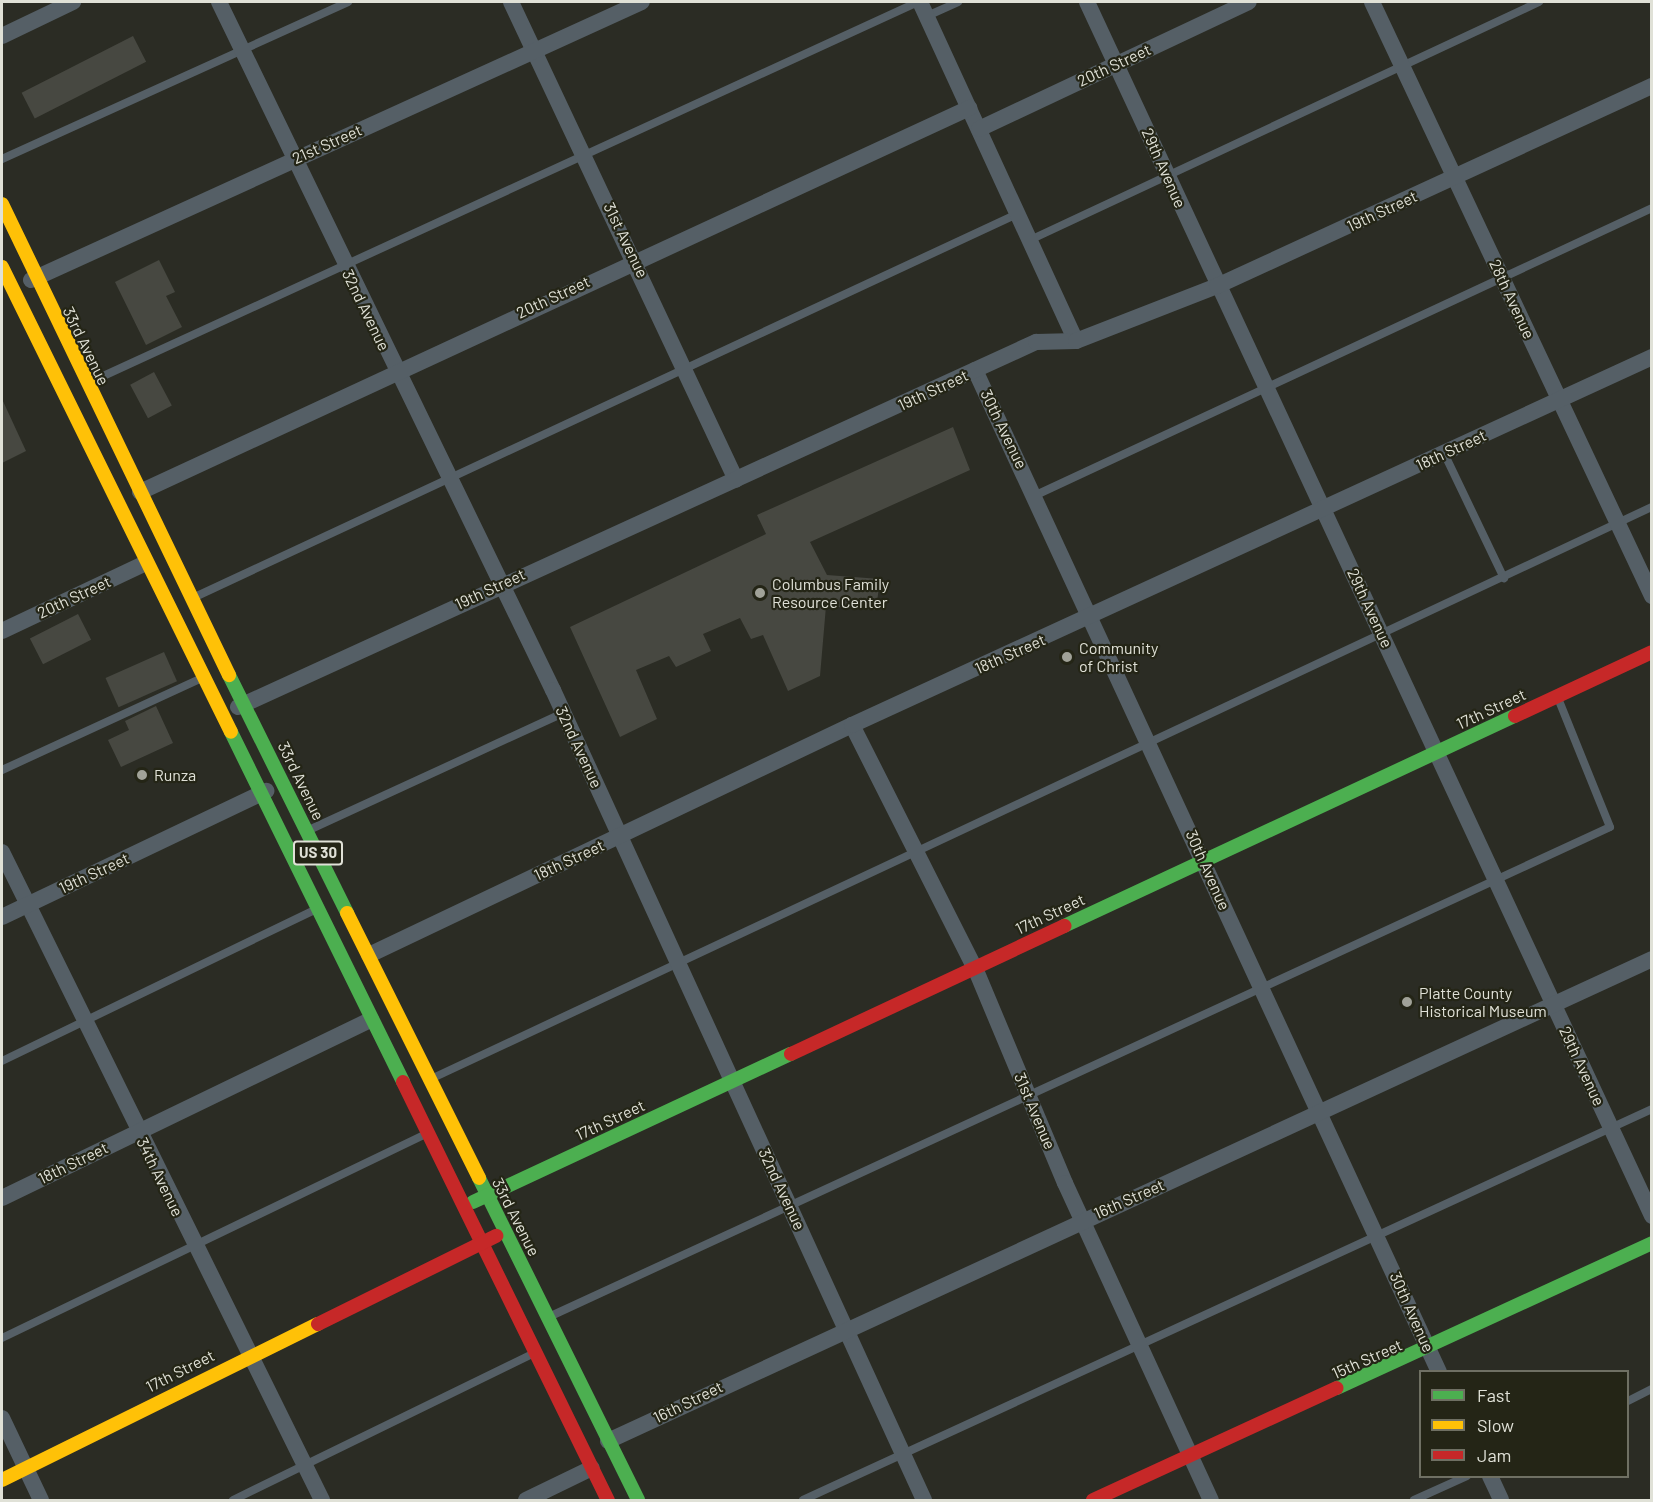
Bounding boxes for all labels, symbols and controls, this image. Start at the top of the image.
street label: 20th Street [1074,40,1154,90]
street label: 21st Street [289,120,365,168]
street label: 29th Avenue [1138,125,1190,211]
street label: 19th Street [1344,186,1420,236]
street label: 31st Avenue [600,199,652,281]
street label: 28th Avenue [1485,256,1539,342]
street label: 32nd Avenue [338,266,394,354]
street label: 20th Street [513,272,593,322]
street label: 33rd Avenue [59,304,113,388]
street label: 19th Street [895,365,971,415]
street label: 30th Avenue [977,386,1031,472]
street label: 18th Street [1413,425,1489,475]
street label: 19th Street [452,564,528,614]
street label: 29th Avenue [1343,565,1397,651]
street label: 20th Street [34,572,114,622]
place label: Columbus Family Resource Center [772,574,889,612]
marker: Columbus Family Resource Center [753,586,767,600]
street label: 18th Street [972,630,1048,678]
place label: Community of Christ [1079,638,1158,676]
marker: Community of Christ [1060,650,1074,664]
street label: 17th Street [1453,685,1529,733]
street label: 32nd Avenue [552,703,606,791]
street label: 33rd Avenue [274,739,328,823]
place label: Runza [154,765,196,785]
marker: Runza [135,768,149,782]
street label: 30th Avenue [1182,827,1234,913]
street label: 18th Street [531,835,607,885]
road number: US 30 [292,841,344,865]
street label: 19th Street [56,848,132,898]
street label: 17th Street [1012,890,1088,938]
place label: Platte County Historical Museum [1419,983,1547,1021]
marker: Platte County Historical Museum [1400,995,1414,1009]
street label: 29th Avenue [1555,1023,1609,1109]
street label: 31st Avenue [1010,1070,1060,1152]
street label: 17th Street [572,1096,648,1144]
street label: 34th Avenue [133,1134,187,1220]
street label: 18th Street [35,1138,111,1188]
street label: 32nd Avenue [755,1145,809,1233]
street label: 33rd Avenue [488,1175,544,1259]
street label: 16th Street [1091,1175,1167,1223]
street label: 30th Avenue [1386,1269,1438,1355]
street label: 15th Street [1329,1335,1405,1383]
street label: 17th Street [142,1346,218,1396]
legend [1419,1370,1629,1478]
street label: 16th Street [650,1377,726,1427]
text: Fast [1477,1384,1511,1406]
text: Slow [1477,1414,1514,1436]
text: Jam [1477,1444,1511,1466]

